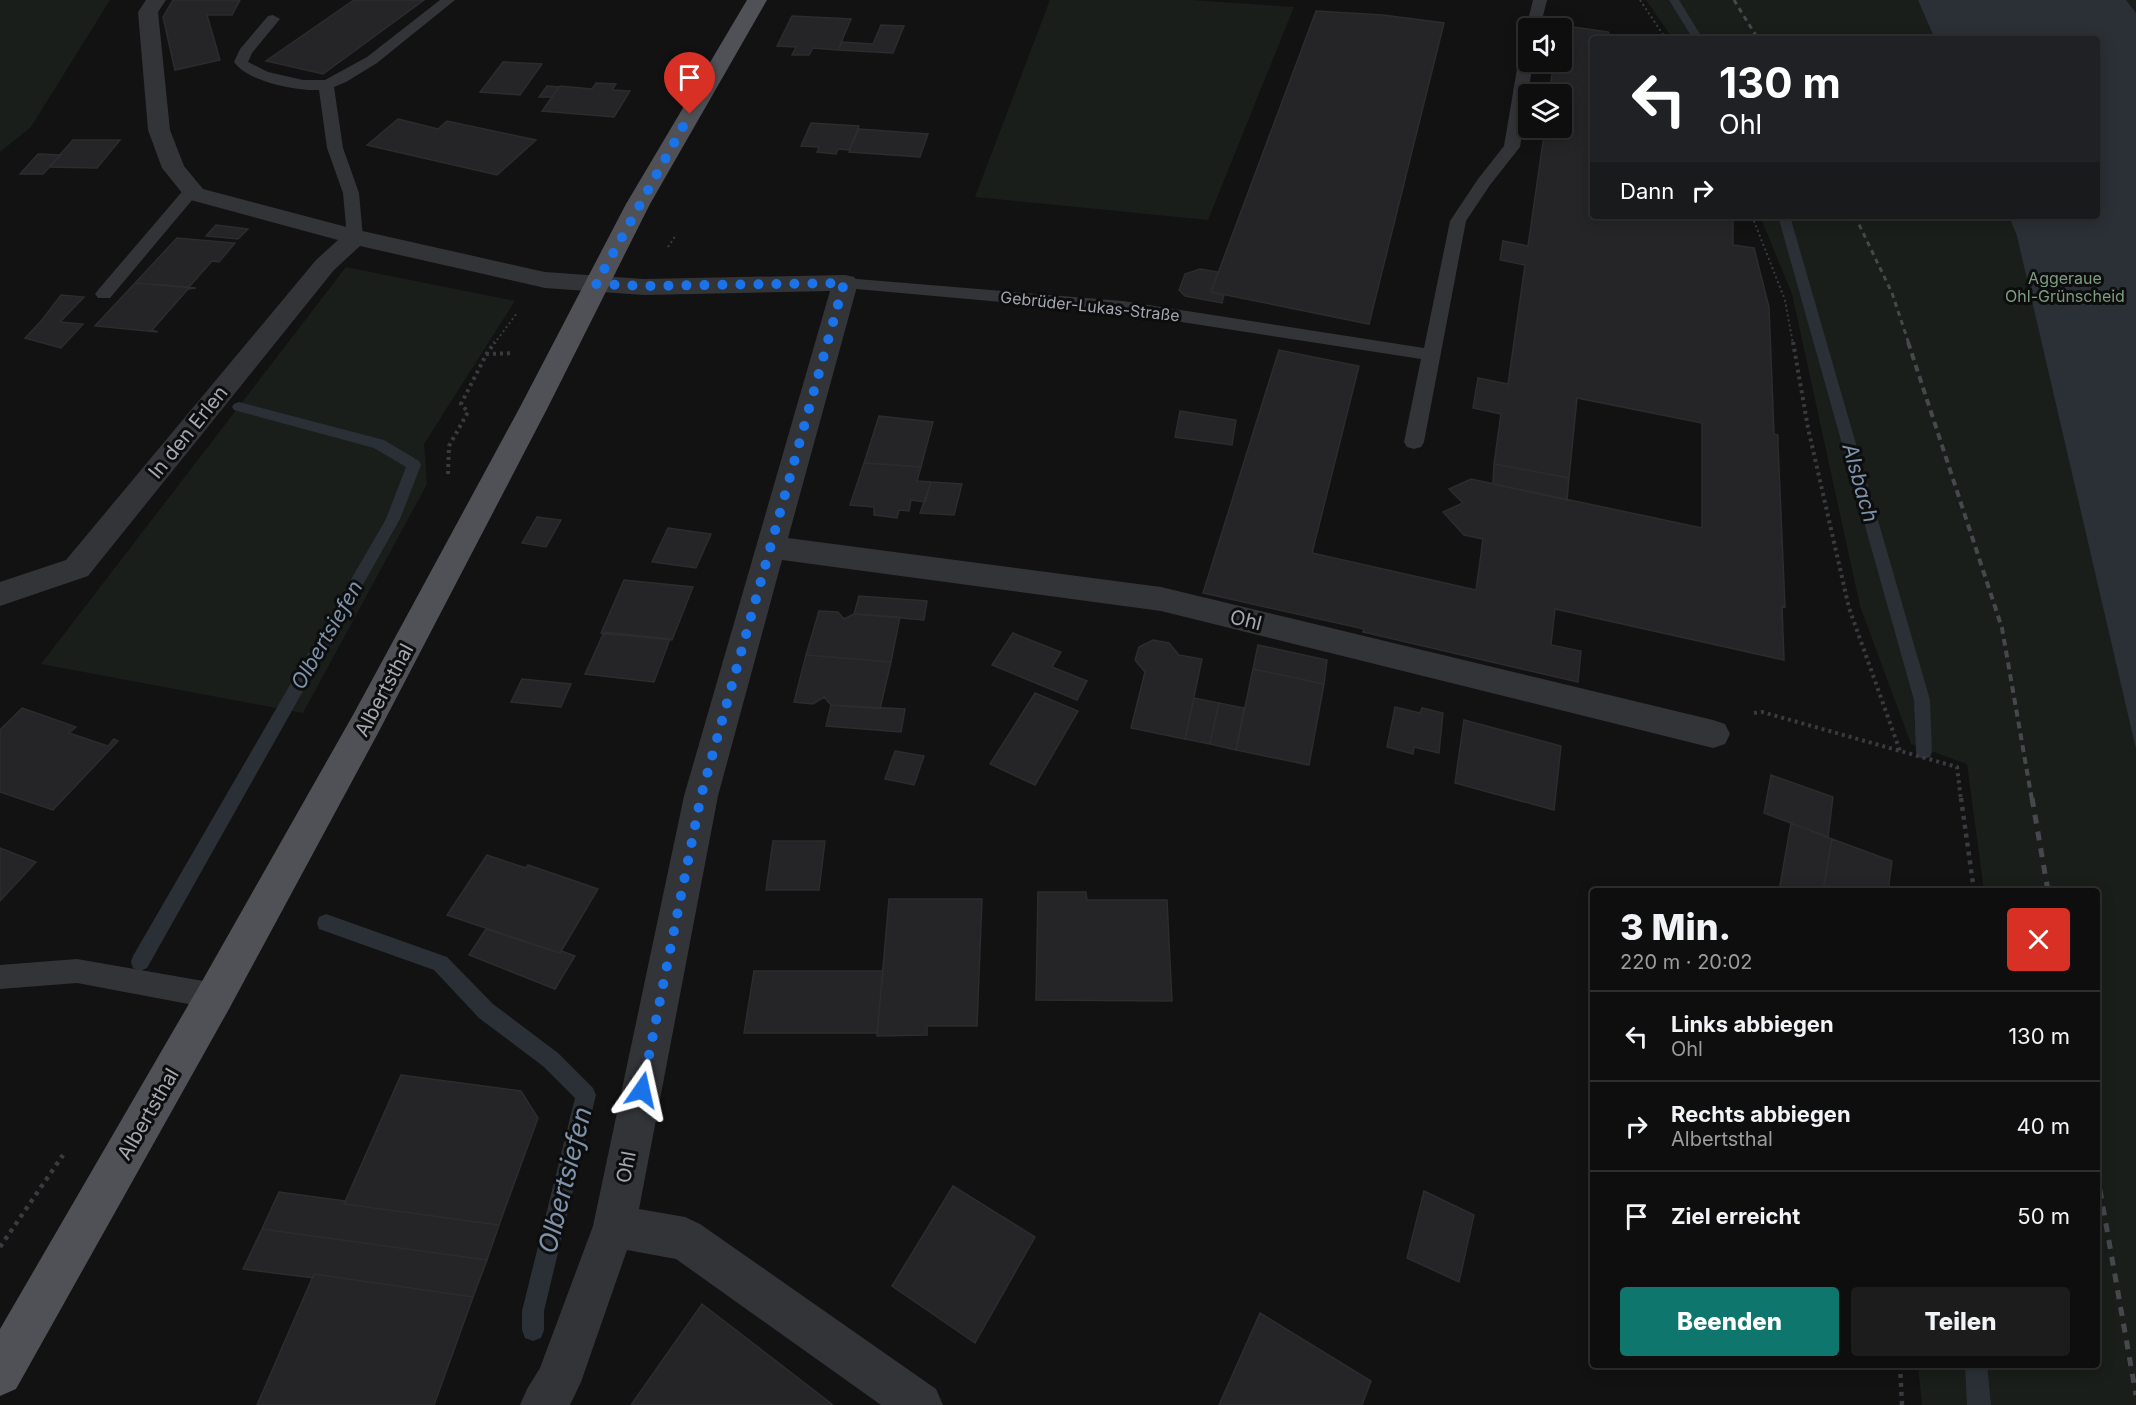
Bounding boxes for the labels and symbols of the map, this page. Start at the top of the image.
pin [664,52,715,114]
park label: Aggeraue Ohl-Grünscheid [2005,268,2125,306]
street label: Gebrüder-Lukas-Straße [999,287,1181,325]
street label: In den Erlen [143,381,233,483]
water label: Alsbach [1837,440,1884,525]
water label: Olbertsiefen [285,576,368,693]
street label: Ohl [1228,604,1264,636]
street label: Albertsthal [350,639,418,741]
position arrow [610,1058,674,1122]
street label: Albertsthal [112,1064,184,1164]
water label: Olbertsiefen [531,1103,598,1256]
street label: Ohl [611,1149,641,1185]

